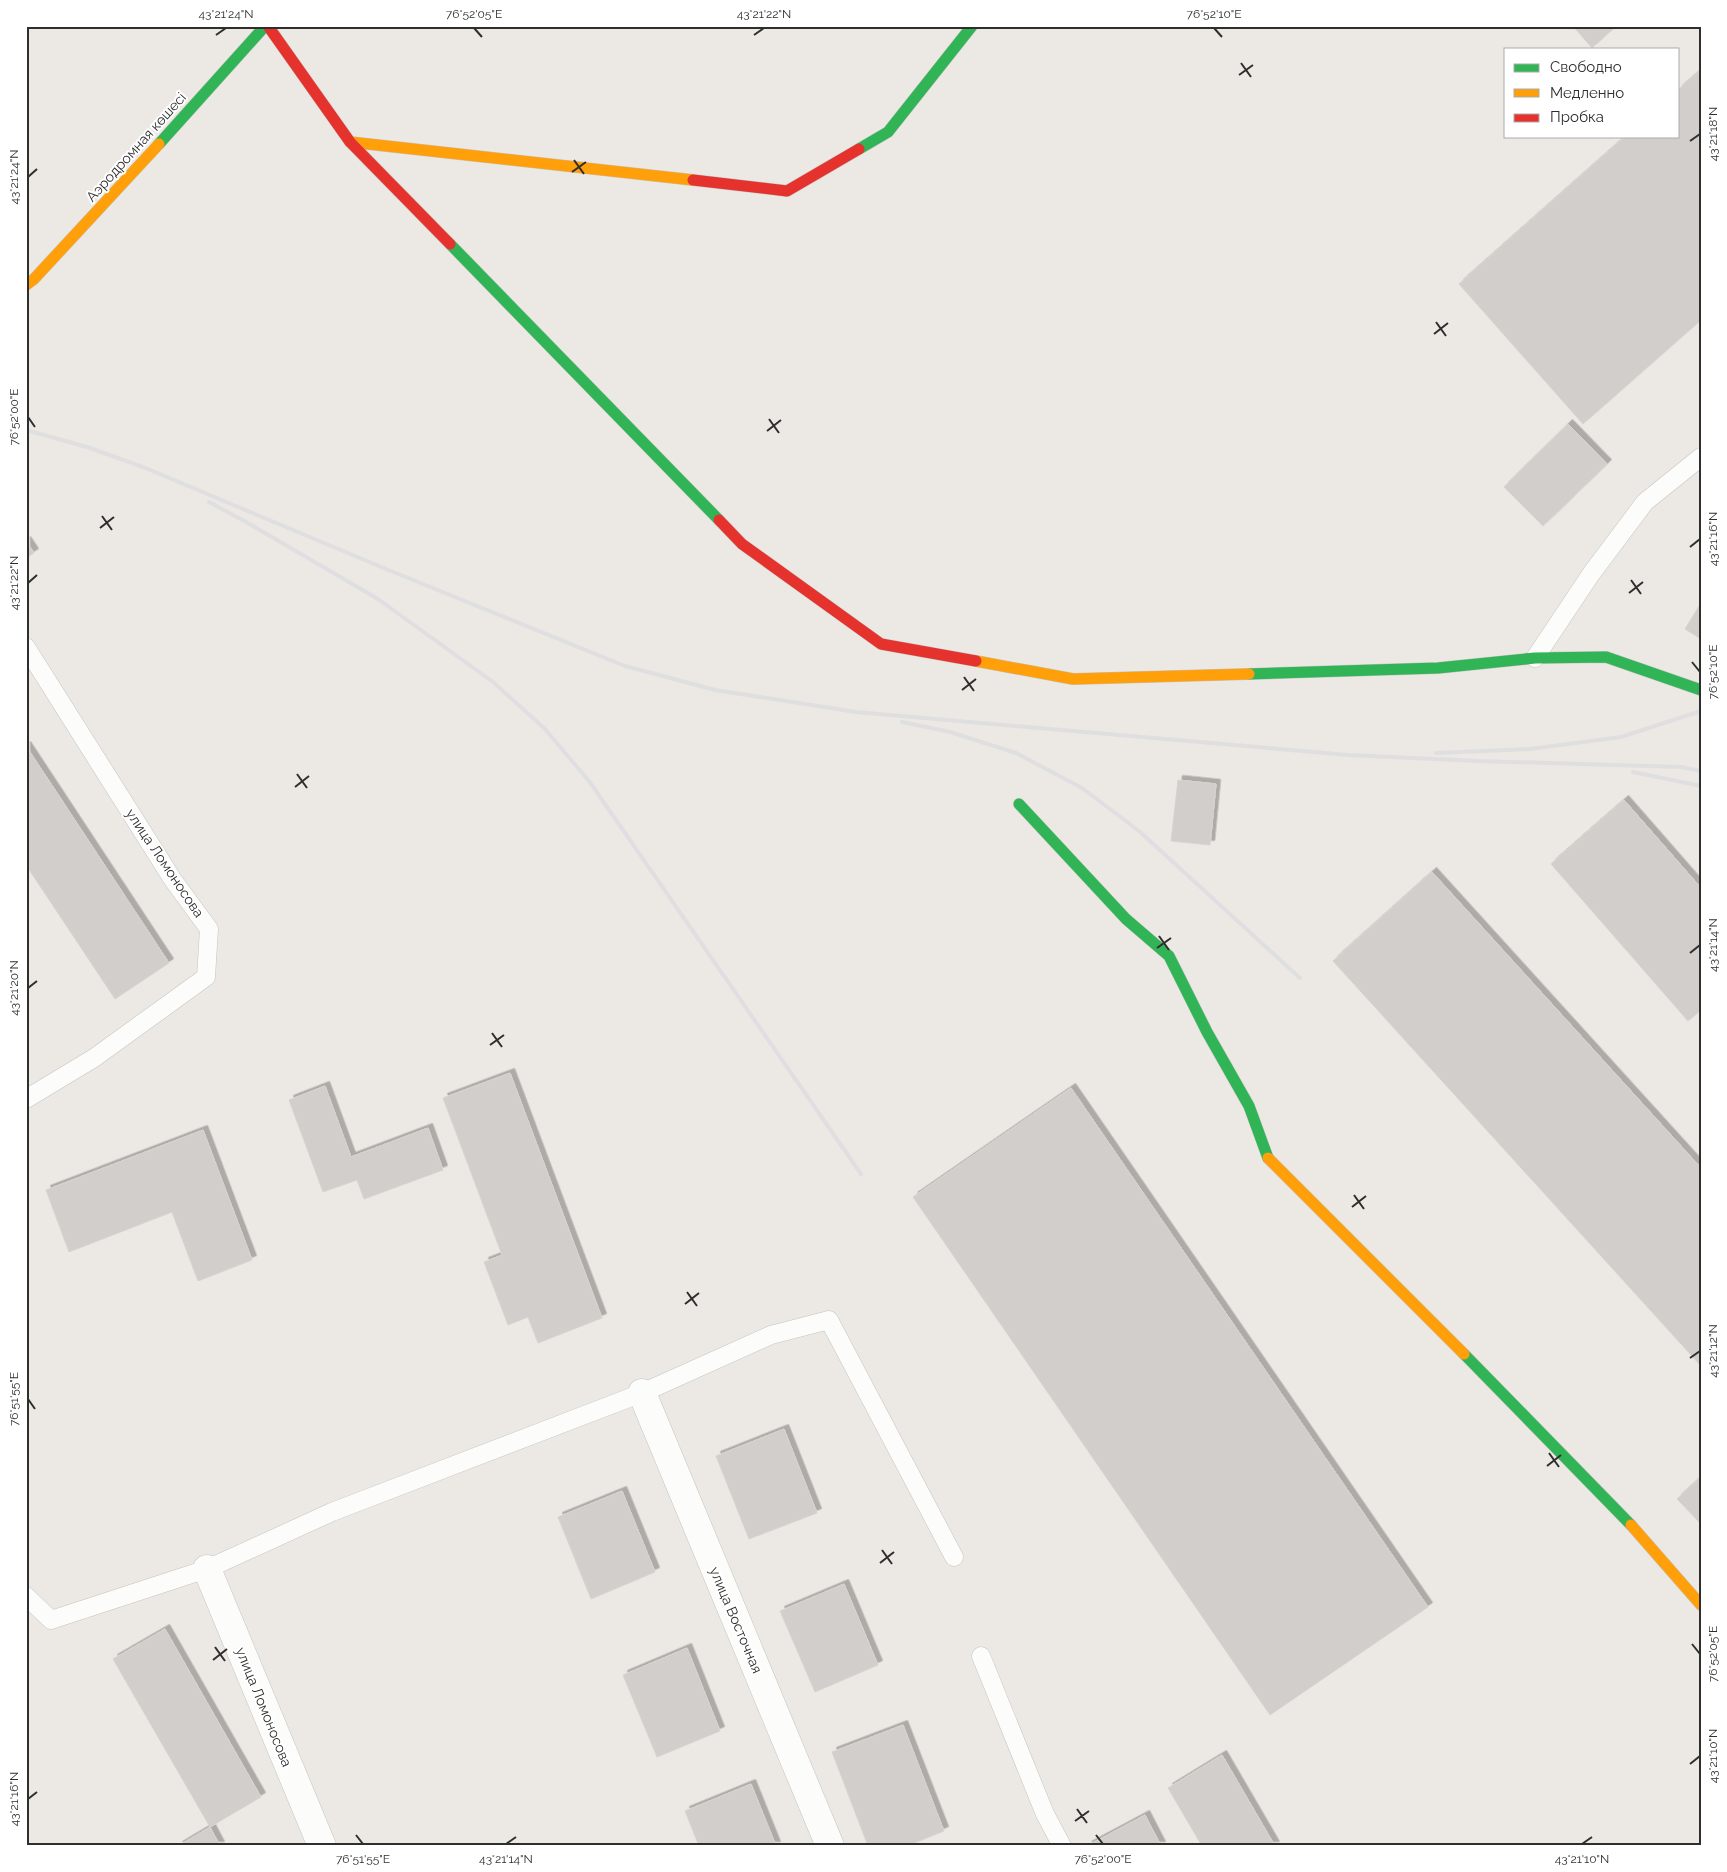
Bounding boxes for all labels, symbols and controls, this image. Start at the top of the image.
text: 43°21'24"N [199,7,253,21]
text: 76°52'05"E [446,7,502,21]
text: 43°21'22"N [737,7,791,21]
text: 76°52'10"E [1186,7,1242,21]
legend [1504,48,1680,138]
text: Свободно [1550,58,1622,76]
text: Медленно [1550,84,1624,102]
street label: Аэродромная көшесі [83,89,189,205]
text: 43°21'18"N [1706,107,1720,161]
text: Пробка [1550,108,1604,126]
text: 43°21'24"N [7,150,21,204]
text: 76°52'00"E [7,388,21,446]
text: 43°21'16"N [1706,512,1720,566]
text: 43°21'22"N [7,556,21,610]
text: 76°52'10"E [1706,644,1720,700]
street label: улица Ломоносова [123,806,207,920]
text: 43°21'14"N [1706,918,1720,972]
text: 43°21'20"N [7,960,21,1016]
text: 43°21'12"N [1706,1324,1720,1378]
text: 76°51'55"E [7,1372,21,1426]
street label: улица Восточная [706,1564,766,1676]
text: 76°52'05"E [1706,1626,1720,1682]
street label: улица Ломоносова [233,1645,295,1769]
text: 43°21'10"N [1706,1729,1720,1783]
text: 43°21'16"N [7,1772,21,1826]
text: 76°51'55"E [336,1852,390,1866]
text: 43°21'14"N [479,1852,533,1866]
text: 76°52'00"E [1074,1852,1132,1866]
text: 43°21'10"N [1555,1852,1609,1866]

